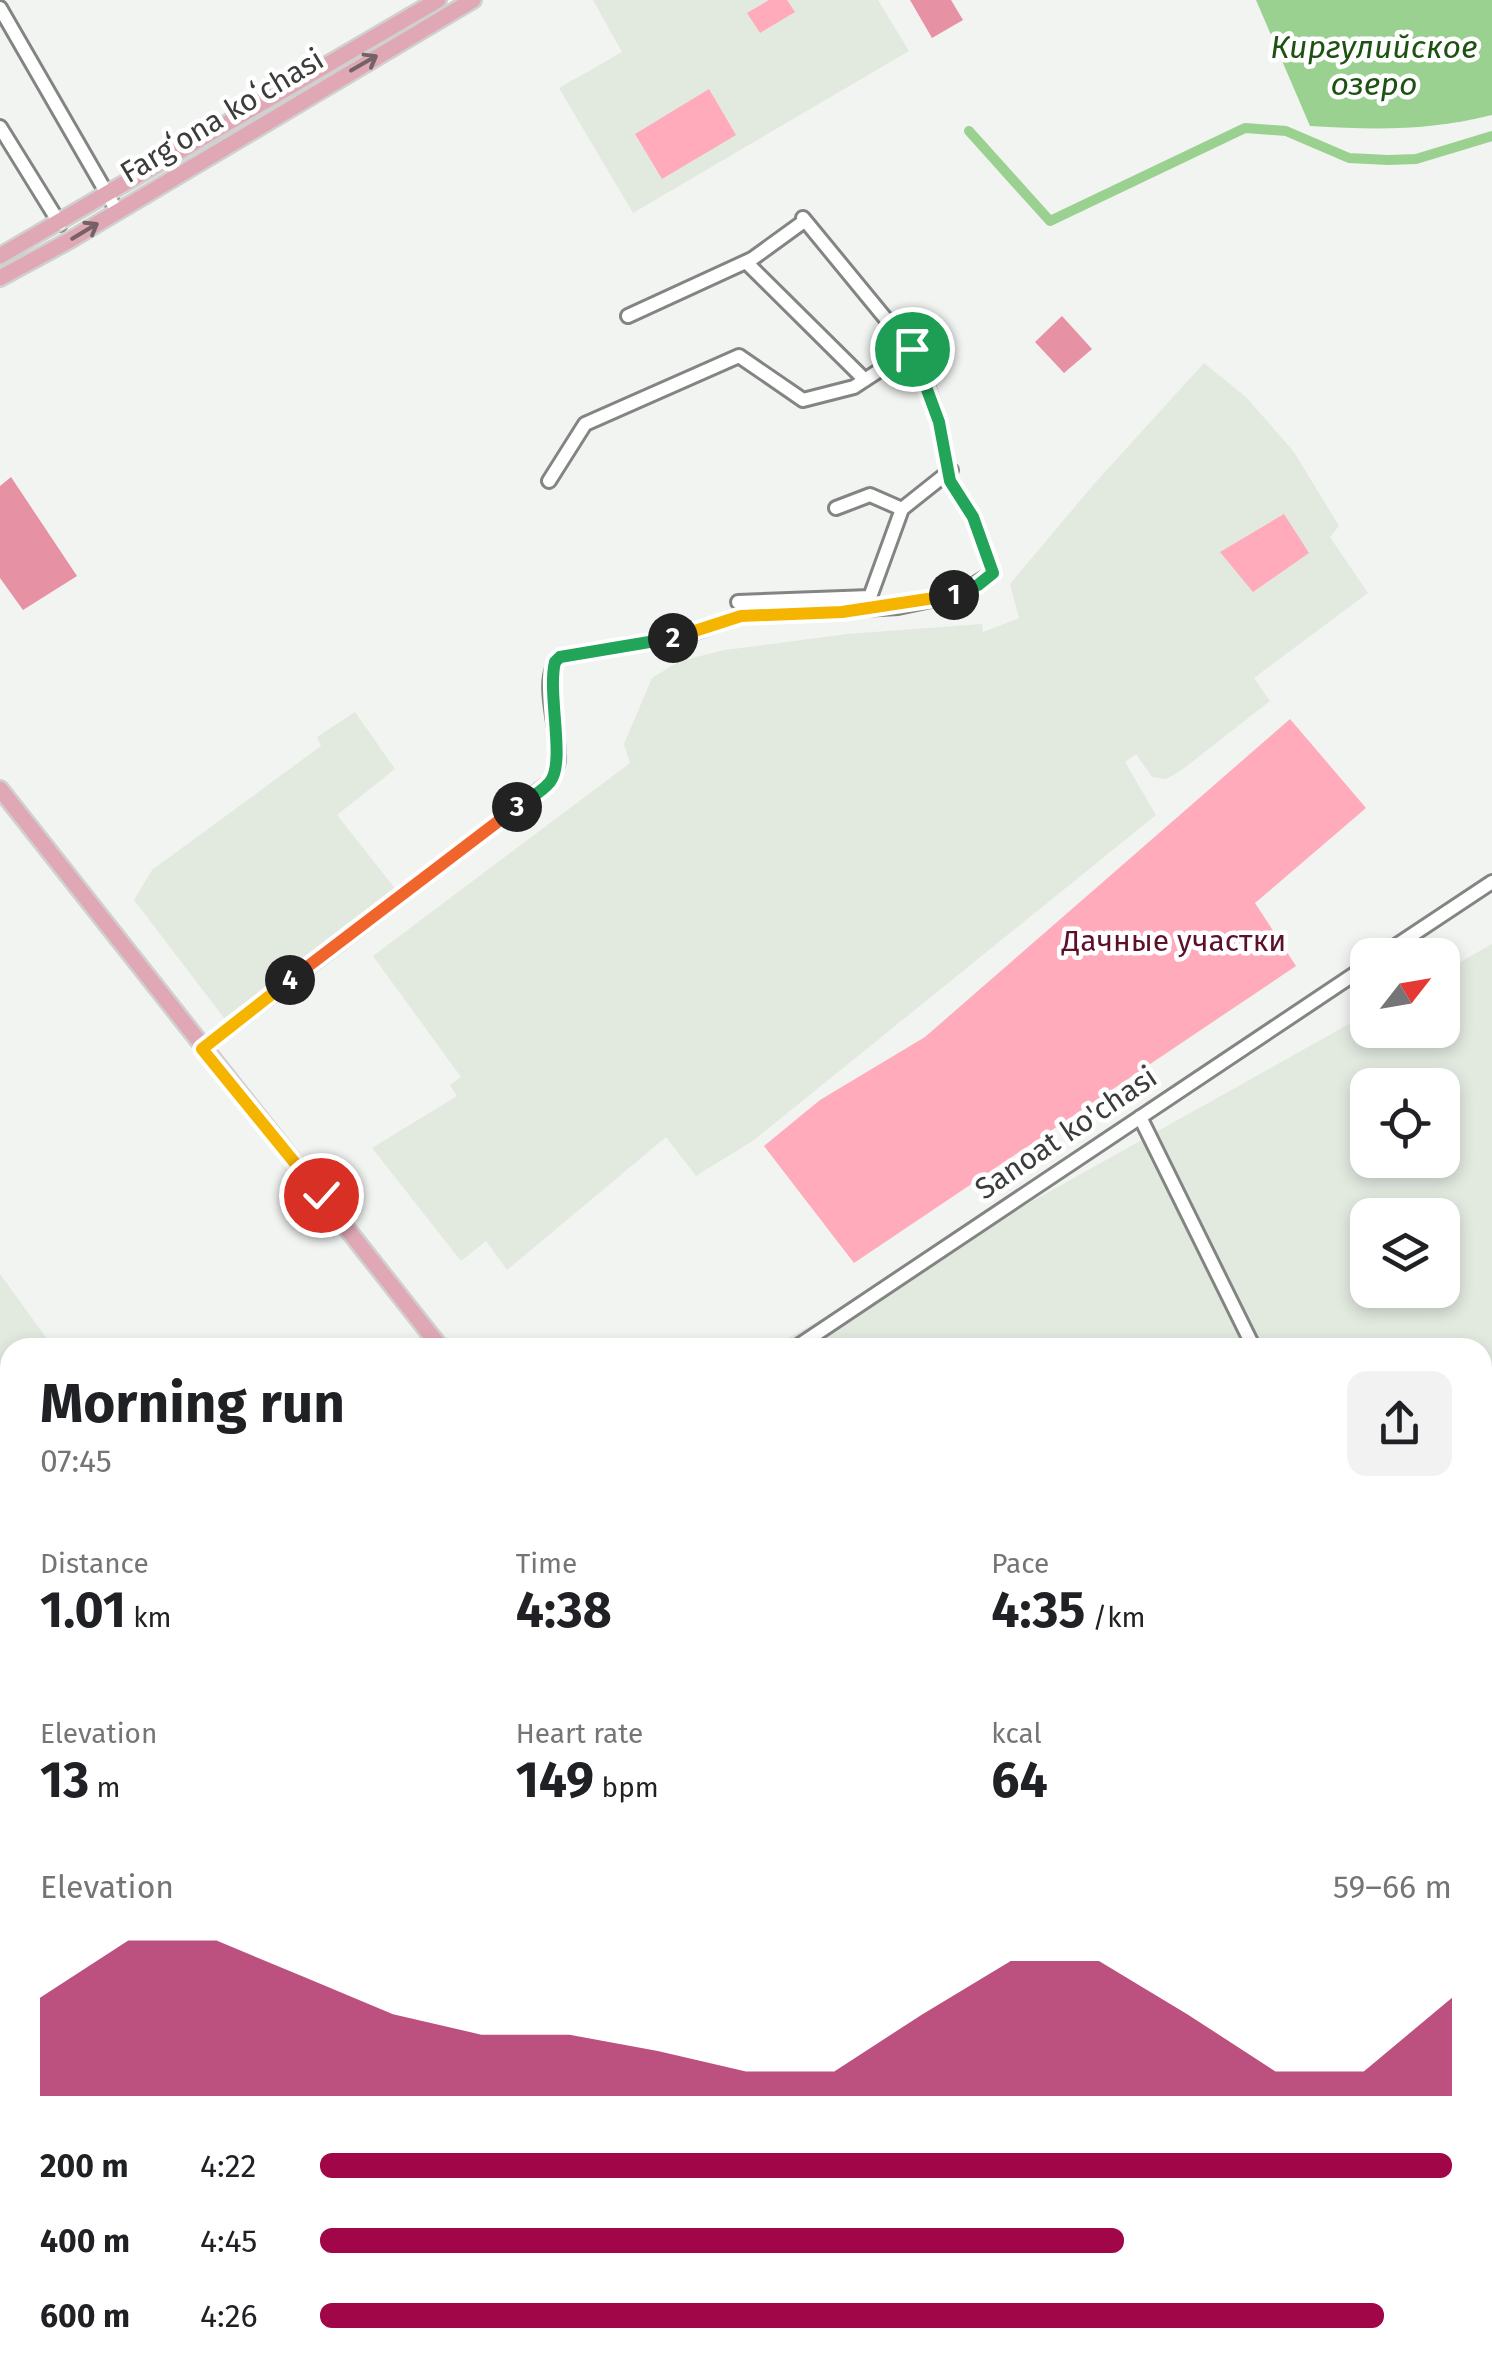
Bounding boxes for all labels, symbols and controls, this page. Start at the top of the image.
water label: Киргулийское озеро [1270,28,1478,103]
street label: Fargʻona koʻchasi [114,41,330,191]
one-way arrow [349,53,378,73]
one-way arrow [71,221,99,241]
pin [870,307,955,392]
icon: arrive [885,322,940,377]
pin: 1 [929,570,979,620]
text: 1 [948,578,961,611]
pin: 2 [648,613,698,663]
text: 2 [666,621,680,654]
pin: 3 [492,782,542,832]
text: 3 [510,790,524,823]
park label: Дачные участки [1061,923,1286,959]
north arrow [1350,938,1460,1048]
map controls [1350,938,1460,1308]
pin: 4 [265,955,315,1005]
text: 4 [282,963,298,996]
street label: Sanoat ko'chasi [968,1059,1164,1207]
button: locate [1350,1068,1460,1178]
pin [279,1153,364,1238]
icon: check [294,1168,349,1223]
button: layers [1350,1198,1460,1308]
text: Morning run [40,1371,345,1437]
button: share [1347,1371,1452,1476]
text: 07:45 [40,1442,112,1480]
text: Distance [40,1547,149,1580]
text: Time [516,1547,577,1580]
text: Pace [991,1547,1049,1580]
text: 1.01 [40,1580,126,1640]
text: 4:38 [516,1580,612,1640]
text: 4:35 [991,1580,1085,1640]
text: km [126,1601,172,1634]
text: /km [1085,1601,1146,1634]
text: Elevation [40,1717,157,1750]
text: Heart rate [516,1717,643,1750]
text: kcal [991,1717,1042,1750]
text: 13 [40,1750,89,1810]
text: 149 [516,1750,594,1810]
text: 64 [991,1750,1048,1810]
text: m [89,1771,121,1804]
text: bpm [594,1771,659,1804]
text: Elevation [40,1868,174,1906]
text: 59–66 m [1333,1868,1452,1906]
text: 200 m [40,2147,129,2185]
text: 4:22 [200,2147,256,2185]
text: 400 m [40,2222,130,2260]
text: 4:45 [200,2222,257,2260]
text: 600 m [40,2297,130,2335]
text: 4:26 [200,2297,258,2335]

